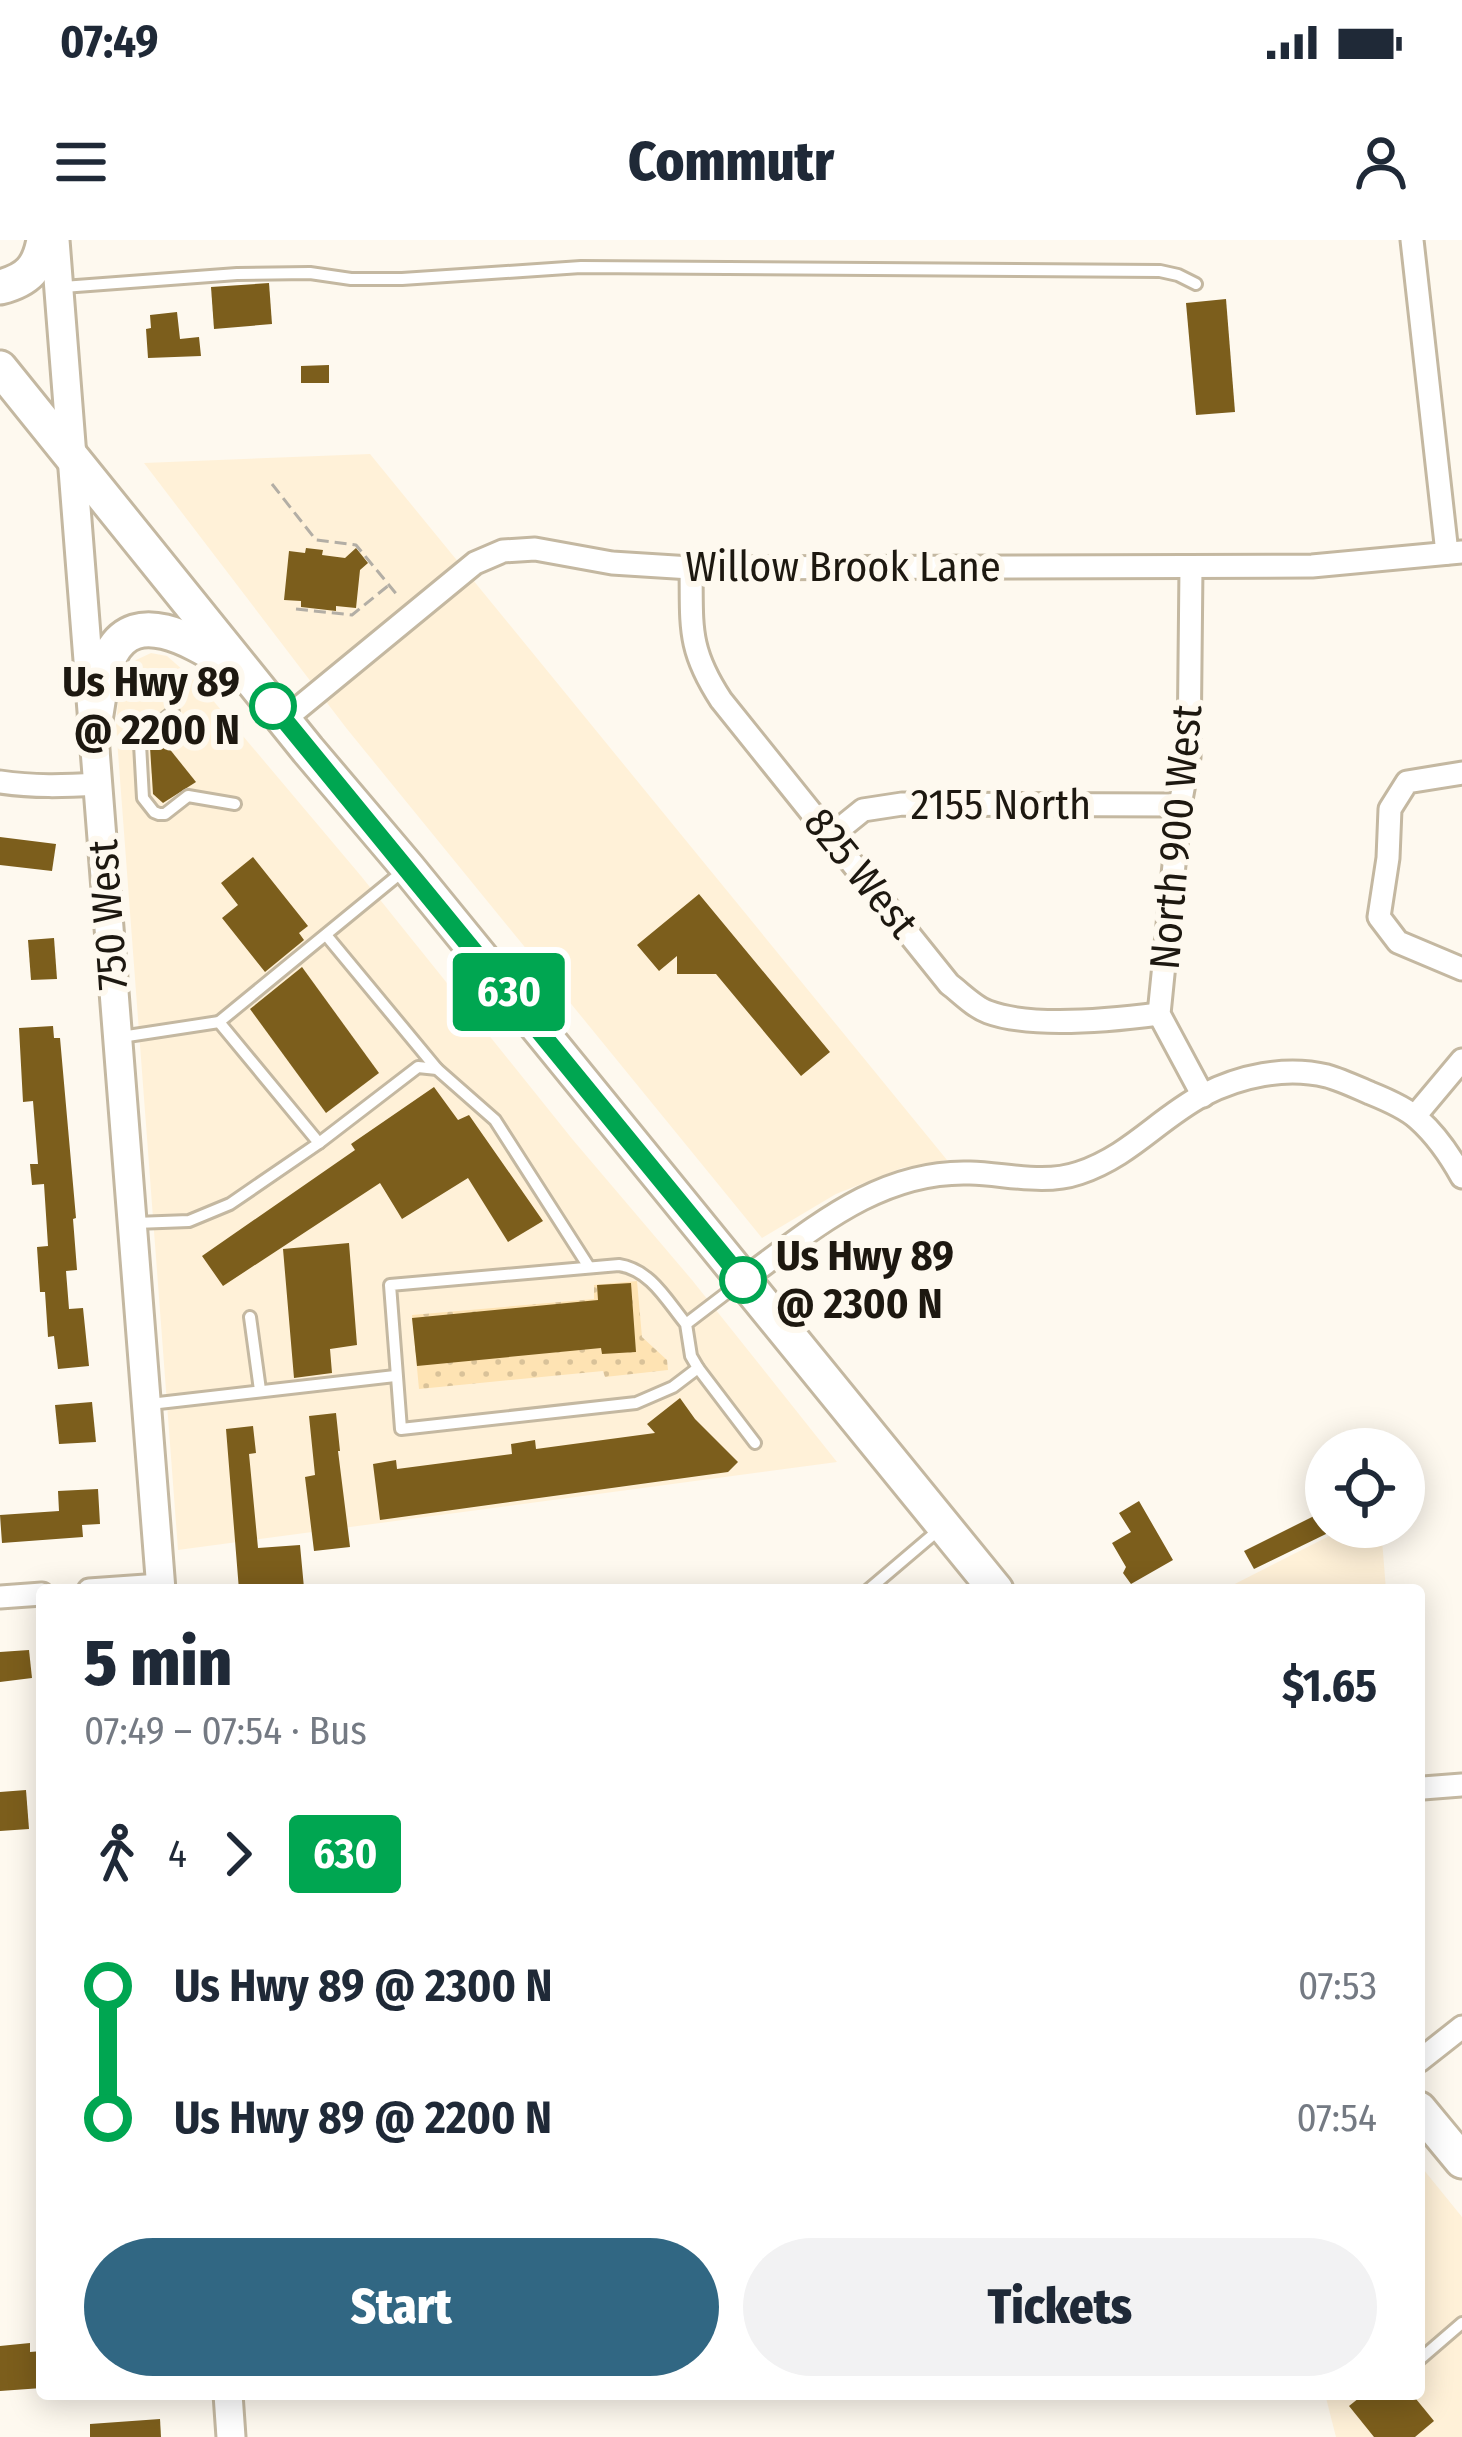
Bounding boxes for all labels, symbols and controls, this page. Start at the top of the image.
text: 07:49 [60,15,159,69]
icon: menu [48,129,114,195]
icon: person [1348,129,1414,195]
text: Commutr [628,130,834,194]
street label: Willow Brook Lane [685,542,1001,592]
place label: Us Hwy 89 @ 2200 N [62,657,240,755]
marker: Us Hwy 89 @ 2200 N [251,684,295,728]
street label: North 900 West [1140,702,1212,971]
street label: 2155 North [911,780,1091,830]
street label: 825 West [794,798,928,948]
street label: 750 West [78,838,138,992]
line badge: 630 [440,953,578,1031]
text: 630 [477,967,541,1017]
place label: Us Hwy 89 @ 2300 N [776,1231,954,1329]
marker: Us Hwy 89 @ 2300 N [721,1258,765,1302]
map controls [1305,1428,1425,1548]
button: locate [1305,1428,1425,1548]
text: 5 min [84,1623,232,1702]
text: $1.65 [1282,1659,1377,1713]
text: 07:49 – 07:54 · Bus [84,1708,367,1754]
icon: walk [84,1821,150,1887]
icon: forward [205,1821,271,1887]
text: 630 [313,1829,377,1879]
text: 4 [168,1831,187,1877]
text: Us Hwy 89 @ 2300 N [174,1959,552,2013]
text: 07:53 [1298,1963,1377,2009]
text: Us Hwy 89 @ 2200 N [174,2091,552,2145]
text: 07:54 [1296,2095,1377,2141]
button: Start [84,2238,719,2376]
button: Tickets [743,2238,1377,2376]

